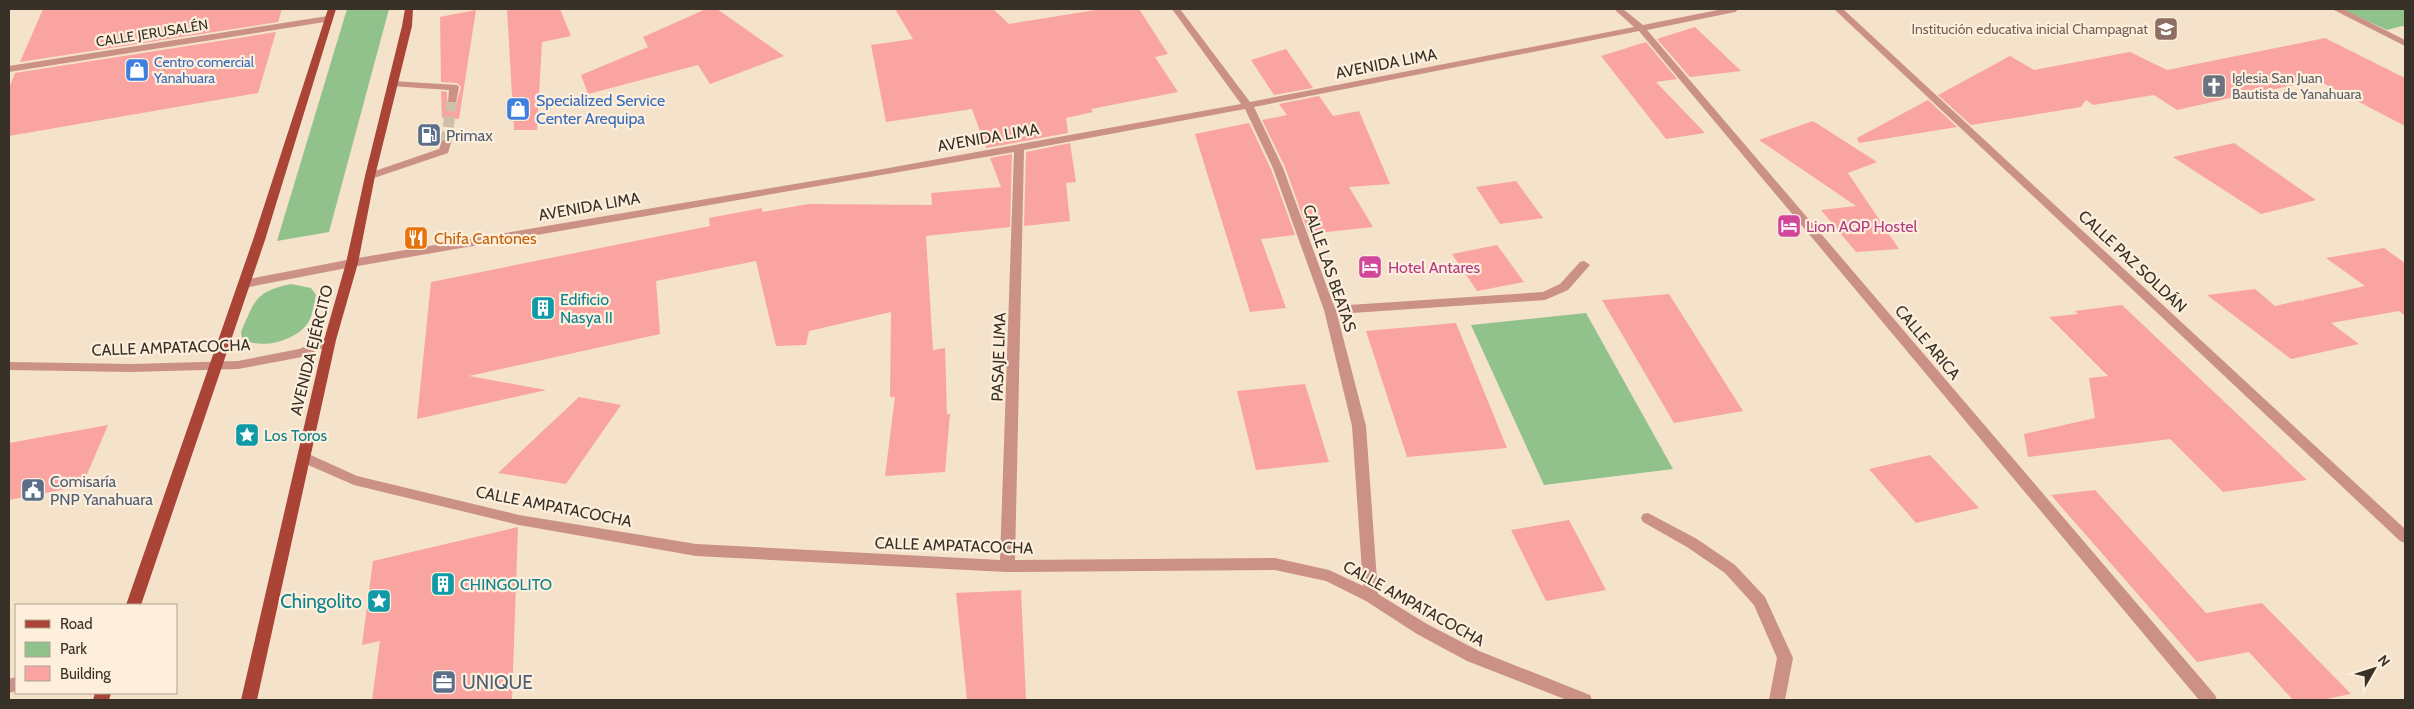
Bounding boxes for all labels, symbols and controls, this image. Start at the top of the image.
street label: CALLE JERUSALÉN [95,15,209,51]
school or university icon: Institución educativa inicial Champagnat [2153,16,2179,42]
place label: Institución educativa inicial Champagnat [1912,20,2148,38]
street label: AVENIDA LIMA [1334,44,1438,83]
place label: Centro comercial Yanahuara [153,53,255,87]
shop icon: Centro comercial Yanahuara [124,57,150,83]
place label: Iglesia San Juan Bautista de Yanahuara [2232,69,2362,103]
church icon: Iglesia San Juan Bautista de Yanahuara [2201,73,2227,99]
place label: Specialized Service Center Arequipa [536,91,665,128]
shop icon: Specialized Service Center Arequipa [505,96,531,122]
street label: AVENIDA LIMA [936,119,1040,156]
fuel station icon: Primax [416,122,442,148]
place label: Primax [446,126,493,145]
street label: AVENIDA LIMA [537,188,641,225]
street label: CALLE LAS BEATAS [1299,202,1360,334]
street label: CALLE PAZ SOLDÁN [2075,206,2191,316]
hotel icon: Lion AQP Hostel [1776,213,1802,239]
place label: Lion AQP Hostel [1806,217,1918,236]
restaurant icon: Chifa Cantones [403,225,429,251]
place label: Chifa Cantones [434,229,537,248]
hotel icon: Hotel Antares [1357,254,1383,280]
place label: Hotel Antares [1388,258,1480,277]
street label: AVENIDA EJÉRCITO [286,283,337,417]
place label: Edificio Nasya II [560,290,613,327]
building icon: Edificio Nasya II [530,295,556,321]
street label: CALLE ARICA [1891,301,1964,384]
street label: PASAJE LIMA [987,312,1010,402]
street label: CALLE AMPATACOCHA [91,335,251,360]
place icon: Los Toros [234,422,260,448]
place label: Los Toros [264,426,328,445]
place label: Comisaría PNP Yanahuara [50,472,153,509]
public building icon: Comisaría PNP Yanahuara [20,477,46,503]
street label: CALLE AMPATACOCHA [474,482,634,531]
street label: CALLE AMPATACOCHA [874,533,1034,558]
street label: CALLE AMPATACOCHA [1340,557,1488,650]
building icon: CHINGOLITO [430,571,456,597]
place label: CHINGOLITO [460,575,552,594]
place icon: Chingolito [366,588,392,614]
place label: Chingolito [280,590,362,613]
legend [15,604,178,694]
text: Road [60,615,93,633]
text: Park [60,640,87,658]
north arrow [2349,644,2399,694]
text: N [2374,651,2394,670]
text: Building [60,665,111,683]
office icon: UNIQUE [431,669,457,695]
place label: UNIQUE [462,671,533,694]

